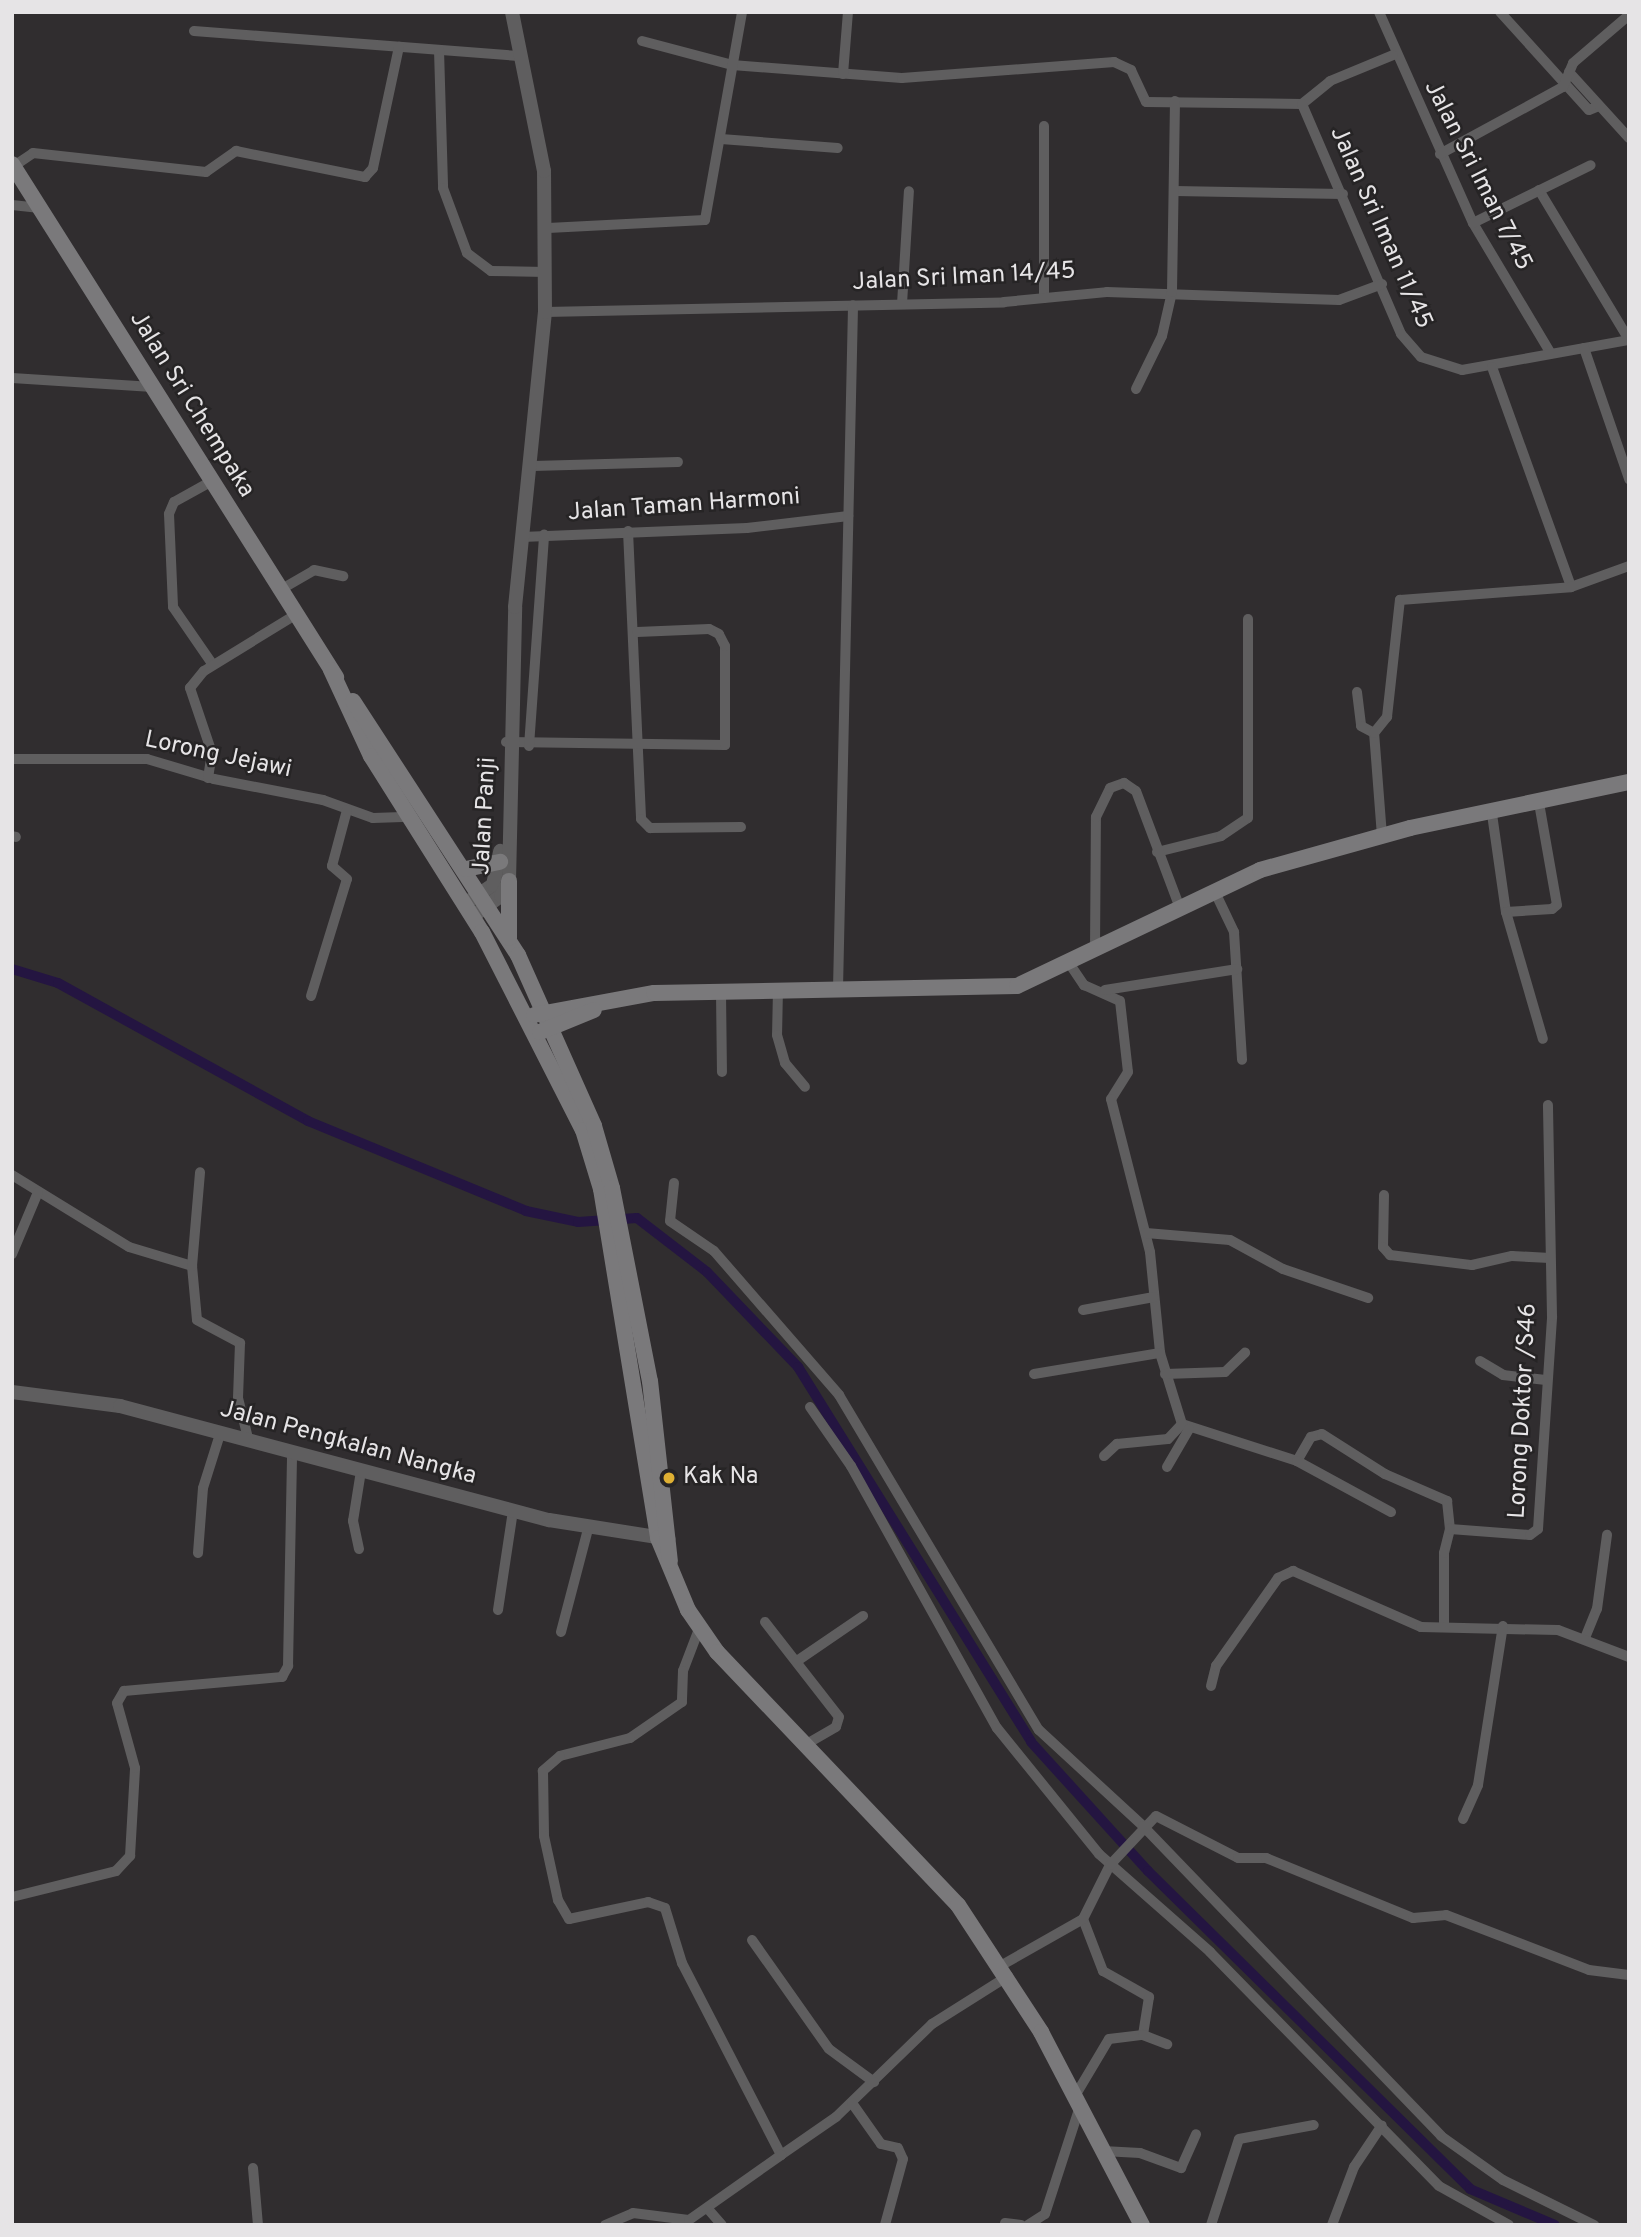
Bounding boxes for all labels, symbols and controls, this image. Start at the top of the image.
street label: Jalan Sri Iman 7/45 [1416,76,1538,276]
street label: Jalan Sri Iman 11/45 [1322,122,1438,334]
street label: Jalan Sri Iman 14/45 [852,258,1076,298]
street label: Jalan Sri Chempaka [122,307,260,503]
street label: Jalan Taman Harmoni [566,483,802,529]
street label: Lorong Jejawi [142,726,294,786]
street label: Jalan Panji [469,756,503,876]
street label: Lorong Doktor /S46 [1504,1302,1544,1520]
street label: Jalan Pengkalan Nangka [217,1396,479,1492]
place label: Kak Na [683,1464,758,1492]
marker: Kak Na [661,1470,677,1486]

